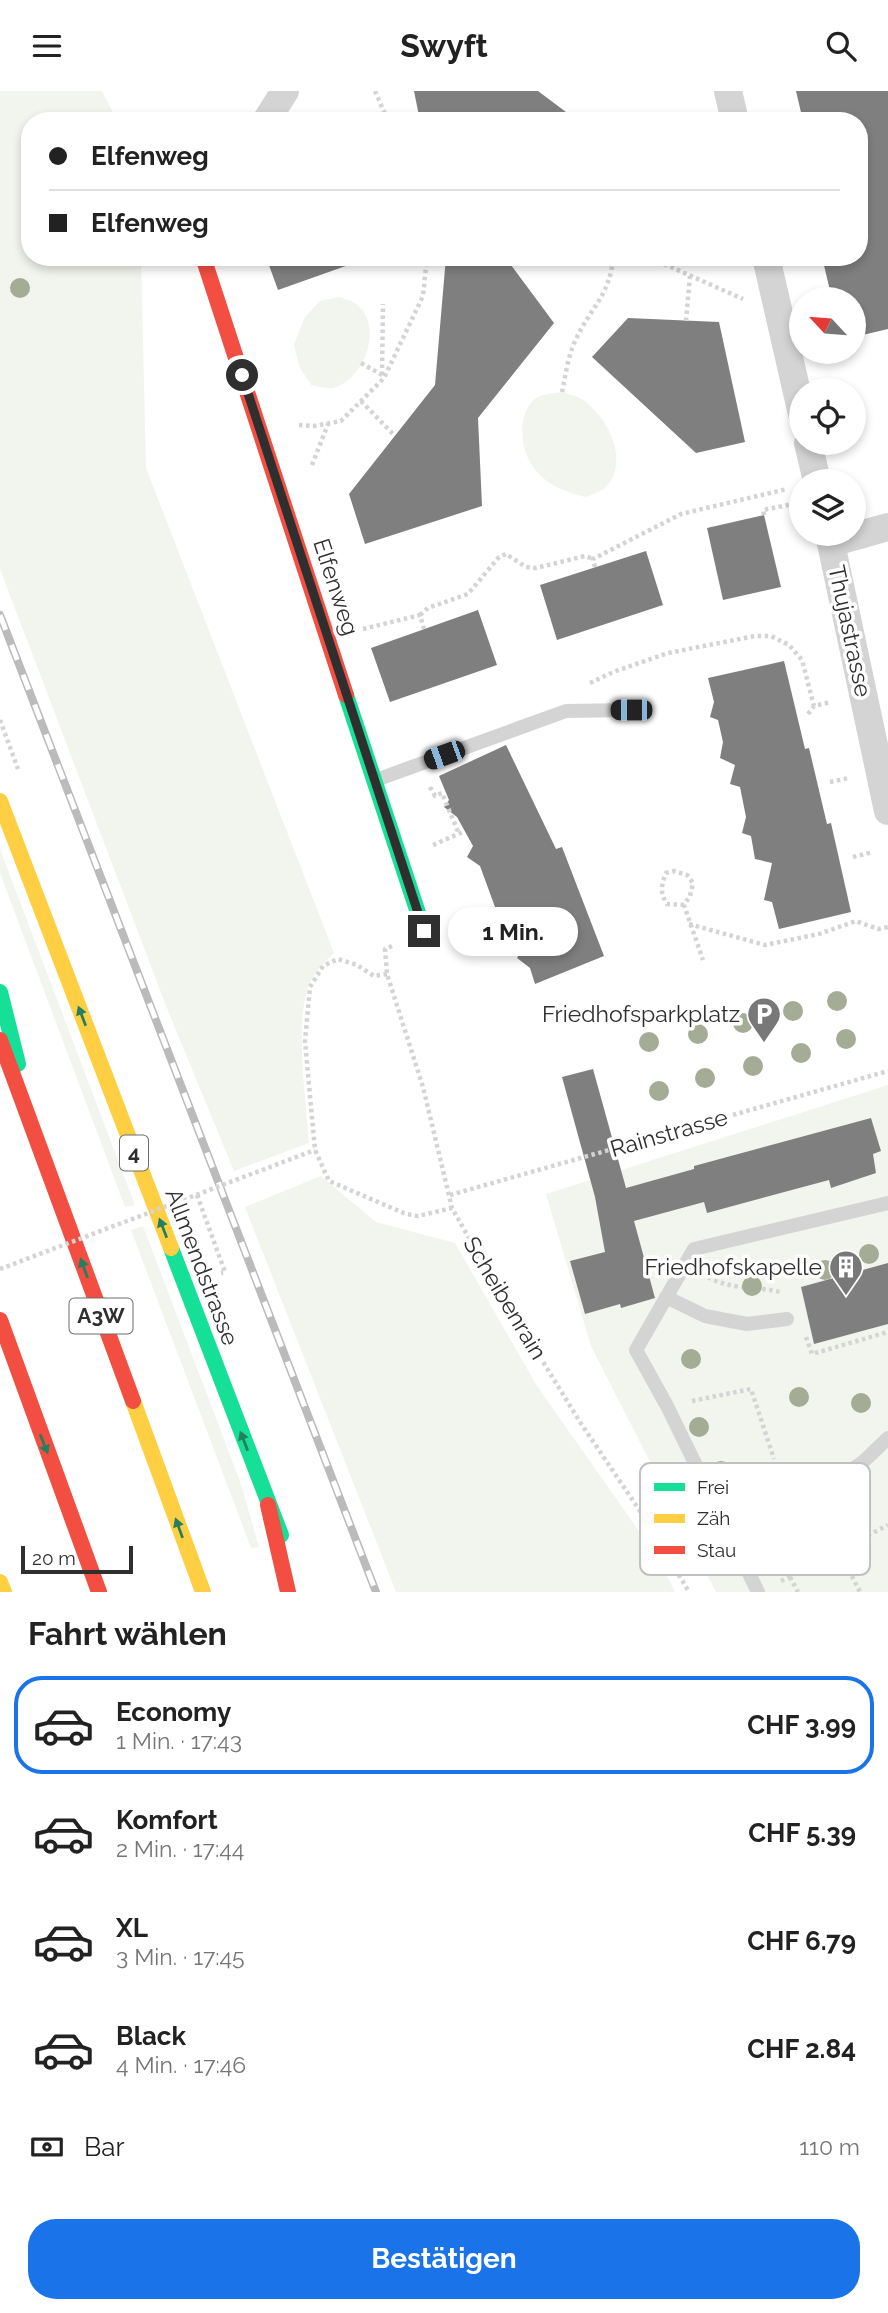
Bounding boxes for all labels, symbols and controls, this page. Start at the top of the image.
icon: menu [28,27,66,65]
text: Swyft [400,27,488,64]
icon: search [822,27,860,65]
text: Elfenweg [91,141,209,171]
text: Elfenweg [91,208,209,238]
north arrow [789,287,866,364]
map controls [789,287,866,546]
route start [226,359,258,391]
button: locate [789,378,866,455]
button: layers [789,469,866,546]
street label: Elfenweg [308,535,365,639]
street label: Thujastrasse [823,563,878,699]
car [611,700,653,721]
car [421,738,468,772]
callout: 1 Min. [448,907,578,955]
route end [408,915,440,947]
text: 1 Min. [482,918,544,945]
parking icon: Friedhofsparkplatz [745,995,783,1044]
place label: Friedhofsparkplatz [542,1000,740,1027]
one-way arrow [76,1005,87,1026]
street label: Rainstrasse [607,1103,731,1162]
road number: 4 [120,1135,148,1171]
street label: Allmendstrasse [160,1185,245,1349]
one-way arrow [157,1218,168,1239]
street label: Scheibenrain [458,1231,553,1364]
building icon: Friedhofskapelle [827,1248,865,1297]
place label: Friedhofskapelle [644,1253,822,1280]
one-way arrow [78,1258,89,1279]
road number: A3W [70,1299,132,1333]
one-way arrow [239,1430,250,1451]
one-way arrow [38,1434,49,1455]
legend [640,1463,870,1575]
text: Frei [697,1476,729,1498]
text: Zäh [697,1507,730,1529]
one-way arrow [173,1517,184,1538]
text: Stau [697,1539,736,1561]
scale bar [21,1543,133,1575]
text: 20 m [32,1547,76,1569]
text: Fahrt wählen [28,1615,227,1652]
icon: car [32,1694,95,1757]
text: Economy [116,1697,231,1727]
text: CHF 3.99 [747,1710,856,1740]
text: 1 Min. · 17:43 [116,1727,242,1754]
icon: car [32,1802,95,1865]
text: Komfort [116,1805,218,1835]
text: CHF 5.39 [748,1818,856,1848]
text: 2 Min. · 17:44 [116,1835,244,1862]
icon: car [32,1910,95,1973]
text: XL [116,1913,148,1943]
text: CHF 6.79 [747,1926,856,1956]
text: 3 Min. · 17:45 [116,1943,245,1970]
icon: car [32,2018,95,2081]
text: Black [116,2021,186,2051]
text: CHF 2.84 [747,2034,856,2064]
text: 4 Min. · 17:46 [116,2051,246,2078]
icon: cash [28,2128,66,2166]
text: Bar [84,2132,125,2162]
text: 110 m [799,2133,860,2160]
button: Bestätigen [28,2219,860,2299]

